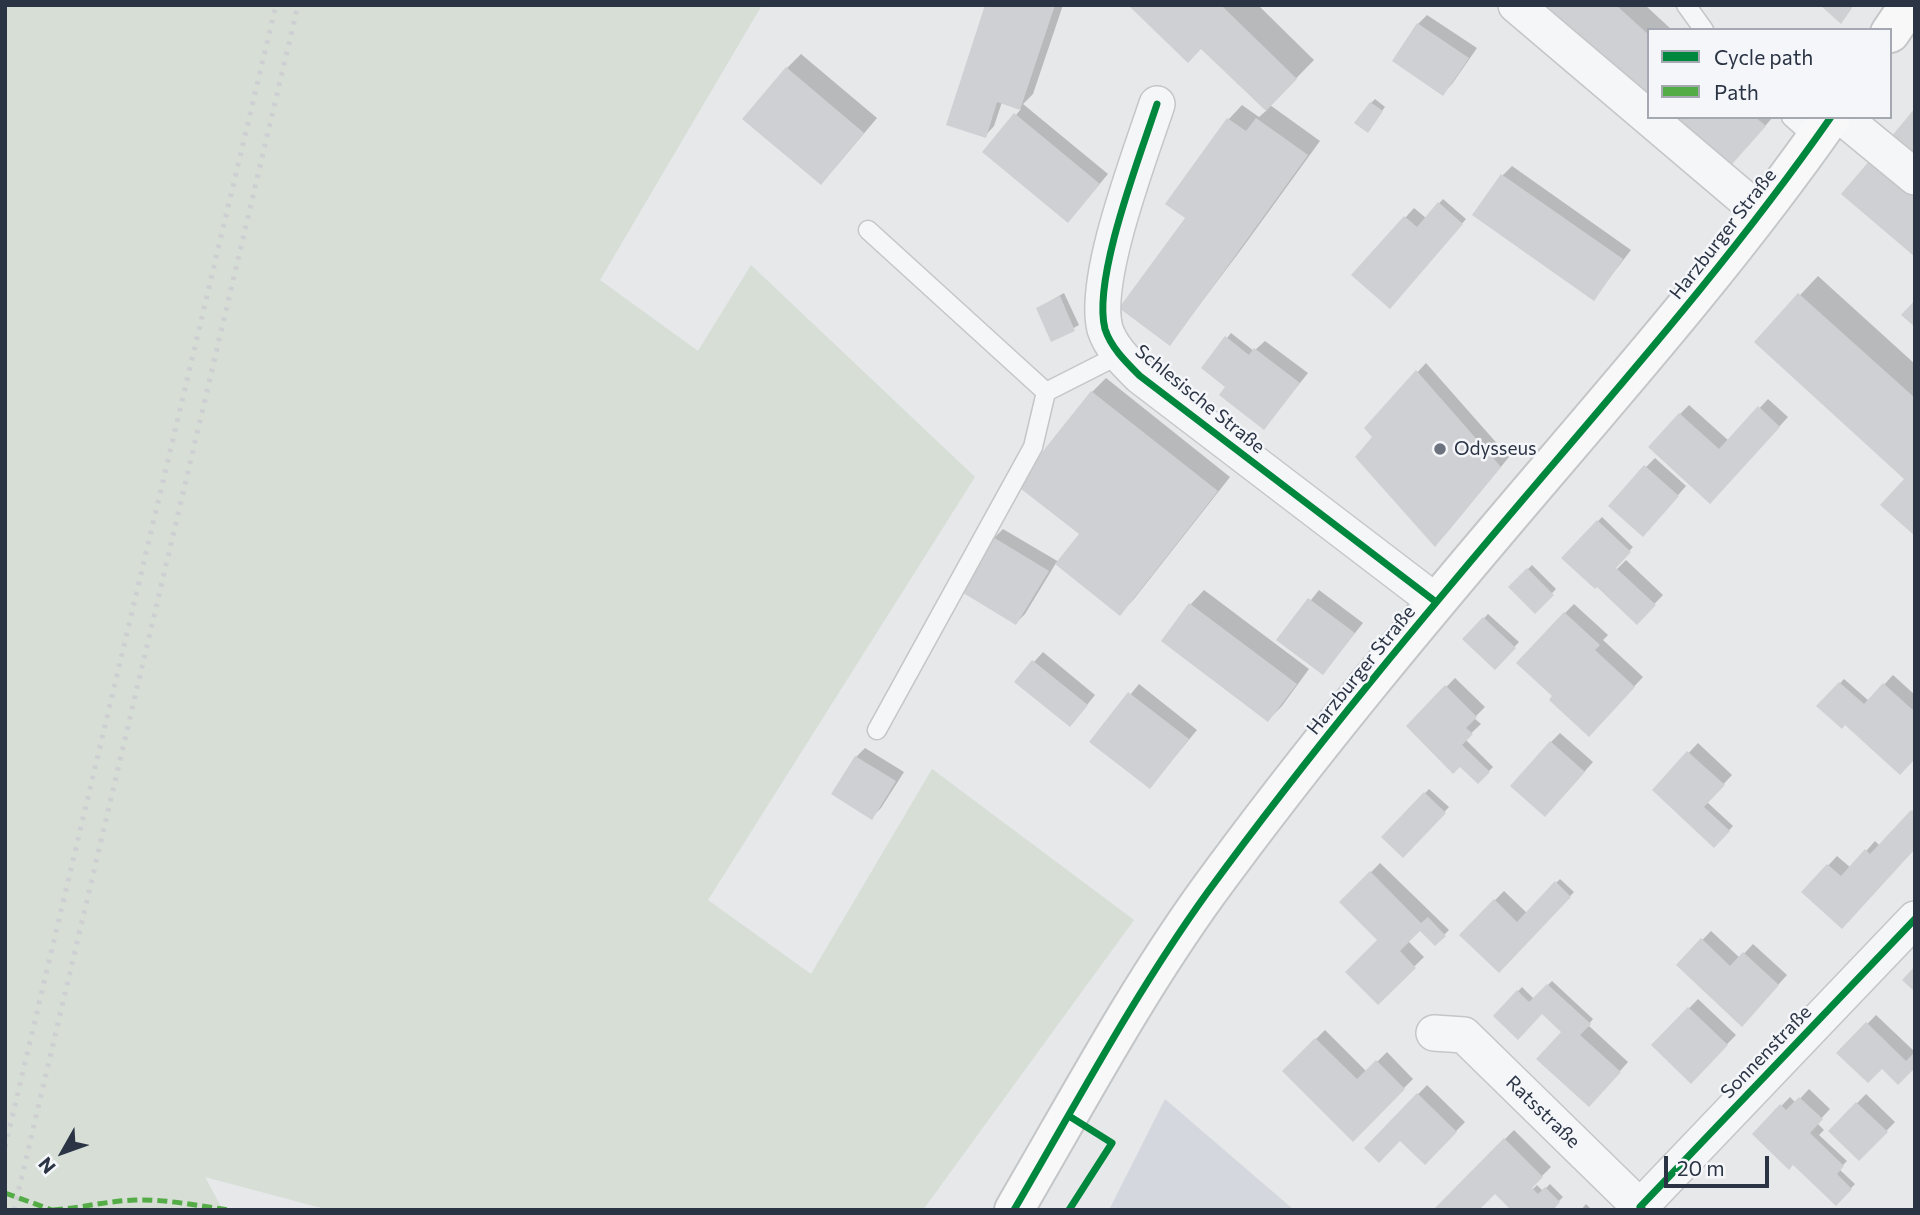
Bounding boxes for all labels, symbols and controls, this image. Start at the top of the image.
legend [1647,28,1892,119]
text: Cycle path [1714,44,1813,69]
text: Path [1714,79,1759,104]
street label: Harzburger Straße [1665,164,1781,304]
street label: Schlesische Straße [1131,340,1269,458]
place label: Odysseus [1454,438,1537,460]
marker: Odysseus [1432,441,1448,457]
street label: Harzburger Straße [1302,601,1420,739]
street label: Sonnenstraße [1716,1001,1816,1103]
street label: Ratsstraße [1501,1071,1585,1153]
north arrow [28,1117,98,1187]
scale bar [1668,1142,1773,1186]
text: N [33,1153,60,1179]
text: 20 m [1677,1155,1725,1180]

